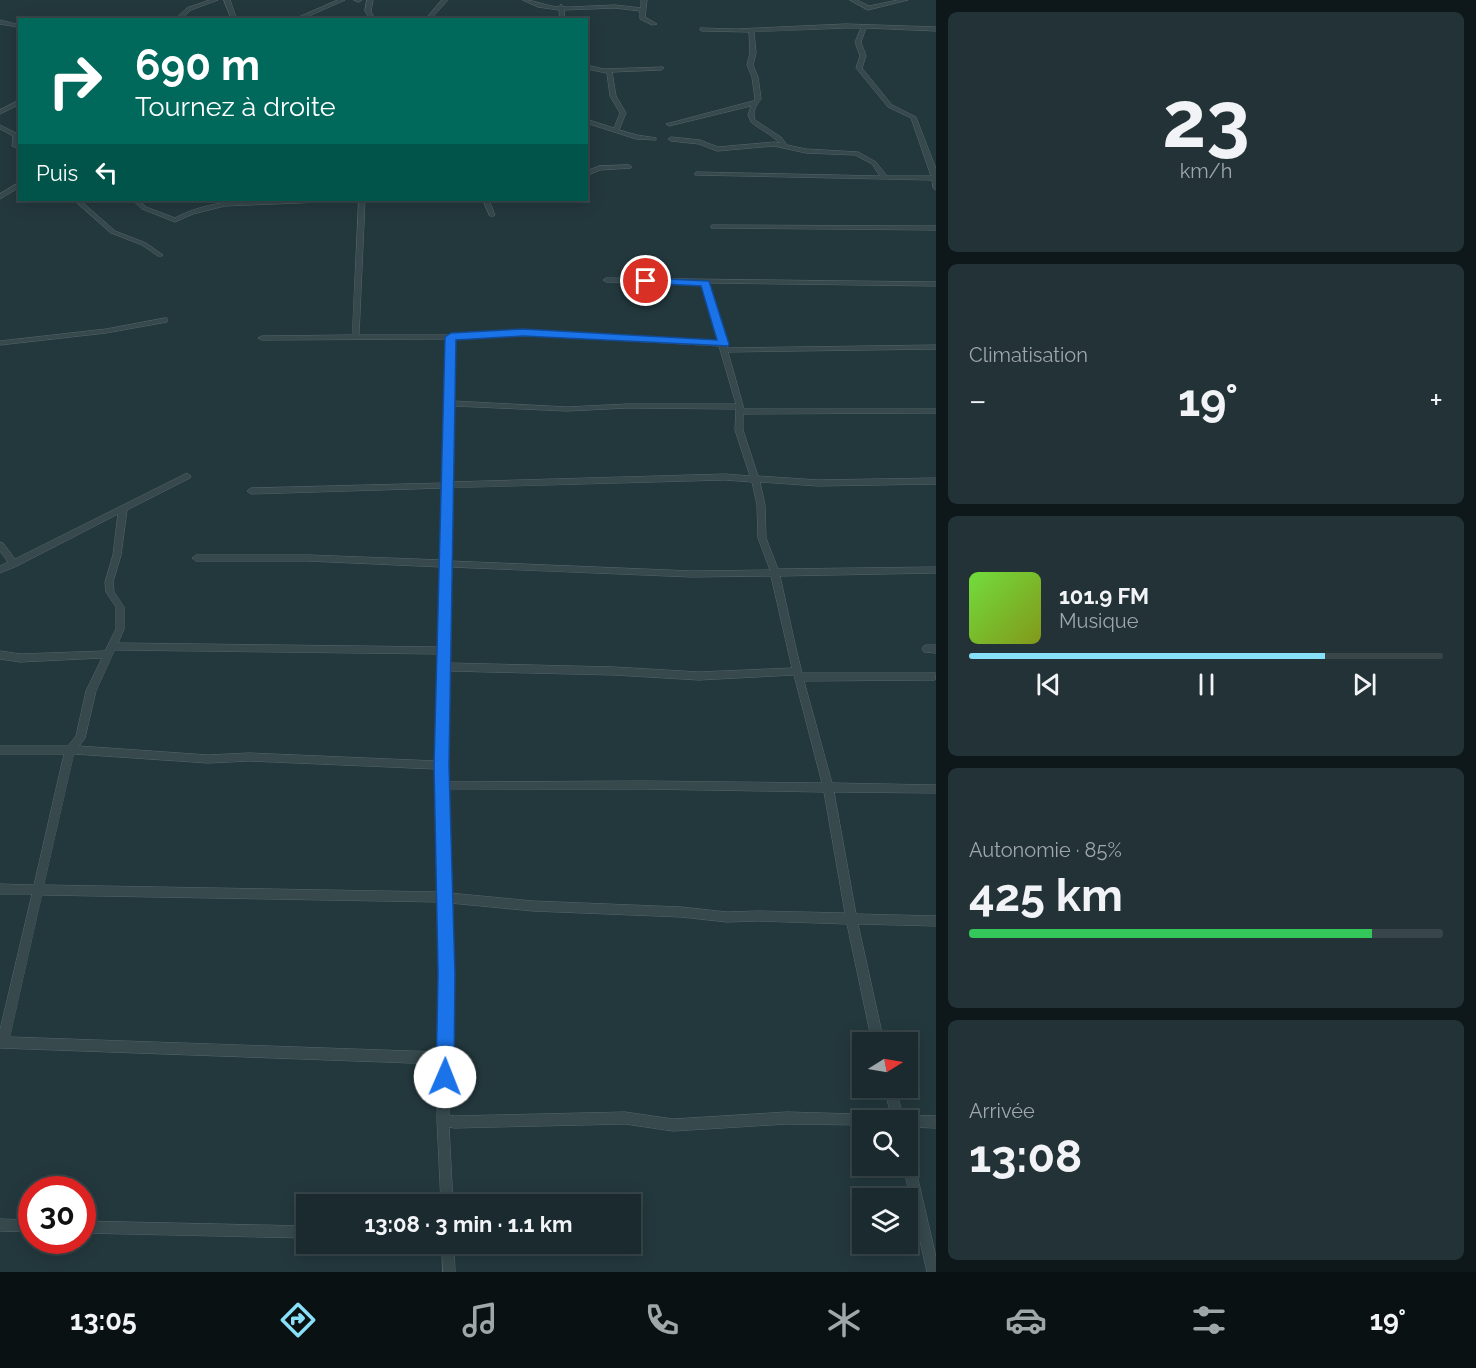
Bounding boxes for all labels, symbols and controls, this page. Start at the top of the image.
text: 690 m [135,41,260,90]
icon: right [36,42,114,120]
text: 23 [1162,74,1250,165]
text: Tournez à droite [135,91,336,122]
icon: left [90,156,123,189]
text: km/h [1180,159,1232,183]
text: Puis [36,160,78,186]
pin [620,255,671,306]
icon: arrive [629,264,662,297]
text: Climatisation [969,343,1088,367]
text: 19° [1178,374,1238,427]
text: − [969,381,987,420]
text: + [1429,381,1443,420]
text: 101.9 FM [1059,583,1149,609]
text: Musique [1059,609,1138,633]
icon: previous [1032,668,1065,701]
icon: pause [1190,668,1223,701]
icon: next [1348,668,1381,701]
text: Autonomie · 85% [969,838,1122,862]
text: 425 km [969,869,1123,922]
north arrow [852,1032,918,1098]
map controls [852,1032,918,1254]
position arrow [413,1045,477,1109]
text: Arrivée [969,1099,1035,1123]
button: search [852,1110,918,1176]
text: 13:08 [969,1130,1082,1183]
speed limit sign: 30 [18,1176,96,1254]
button: layers [852,1188,918,1254]
text: 13:08 · 3 min · 1.1 km [364,1211,573,1237]
icon: directions [277,1299,319,1341]
icon: music [459,1299,501,1341]
icon: phone [641,1299,683,1341]
icon: climate [823,1299,865,1341]
icon: car [1005,1299,1047,1341]
icon: filters [1188,1299,1230,1341]
text: 13:05 [70,1305,137,1336]
text: 19° [1370,1305,1406,1336]

